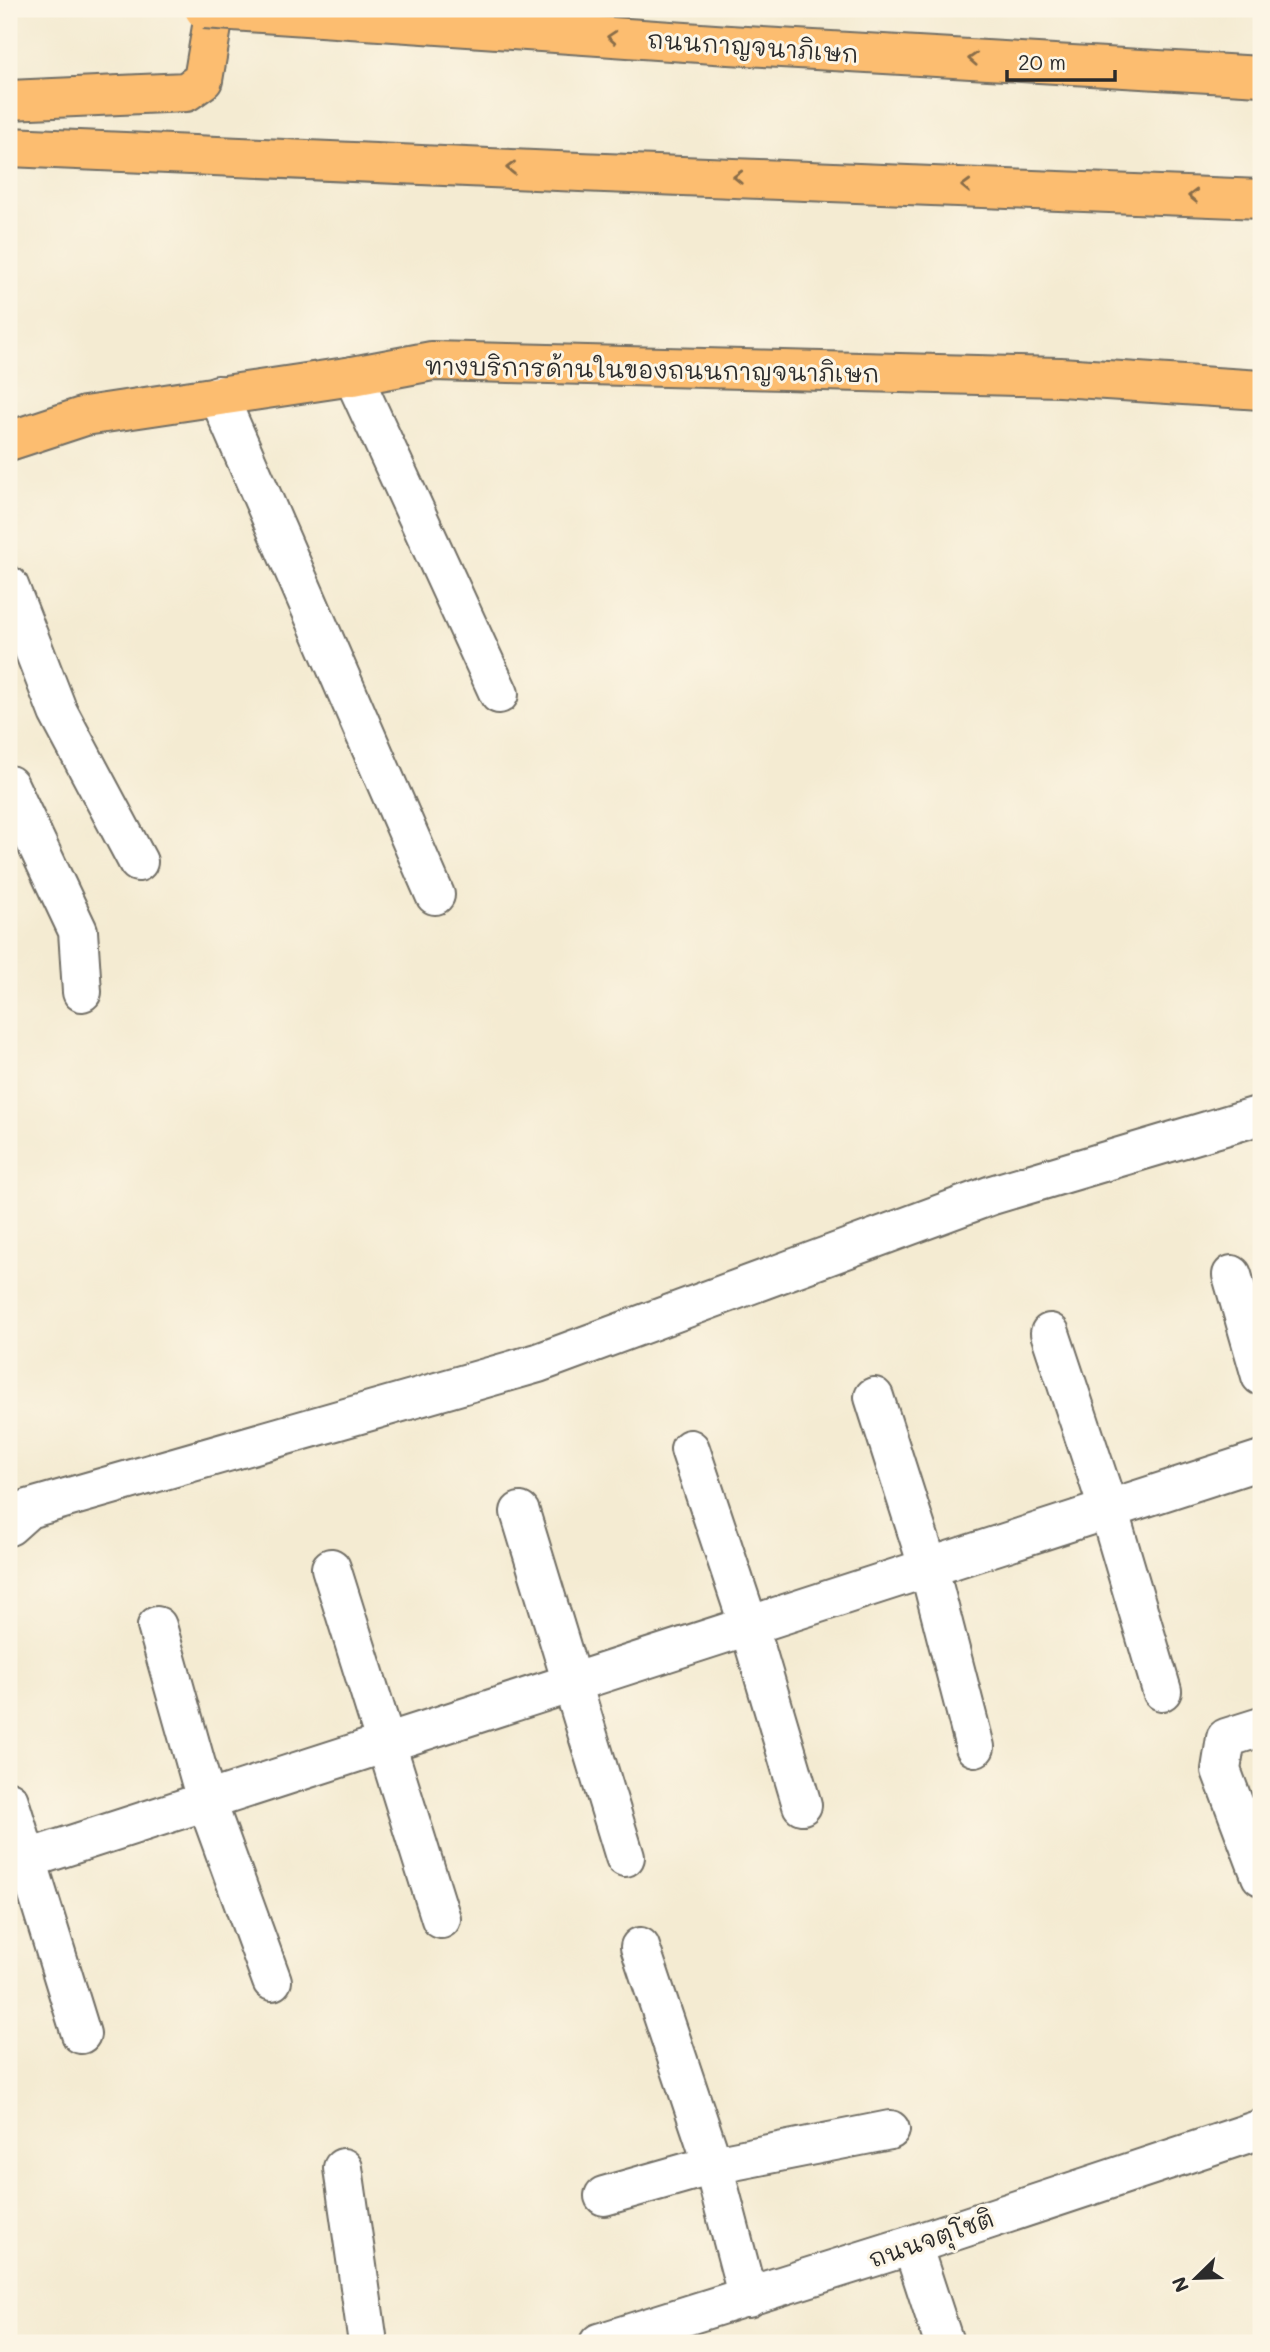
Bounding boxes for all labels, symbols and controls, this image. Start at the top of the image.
street label: ถนนกาญจนาภิเษก [646,23,860,69]
one-way arrow [606,29,617,44]
scale bar [1007,38,1116,82]
text: 20 m [1018,48,1066,75]
one-way arrow [967,52,978,67]
one-way arrow [505,160,516,176]
one-way arrow [733,170,744,185]
one-way arrow [960,179,971,194]
one-way arrow [1187,188,1198,203]
street label: ทางบริการด้านในของถนนกาญจนาภิเษก [424,350,880,388]
street label: ถนนจตุโชติ [864,2202,999,2277]
north arrow [1162,2244,1232,2314]
text: N [1166,2273,1194,2296]

